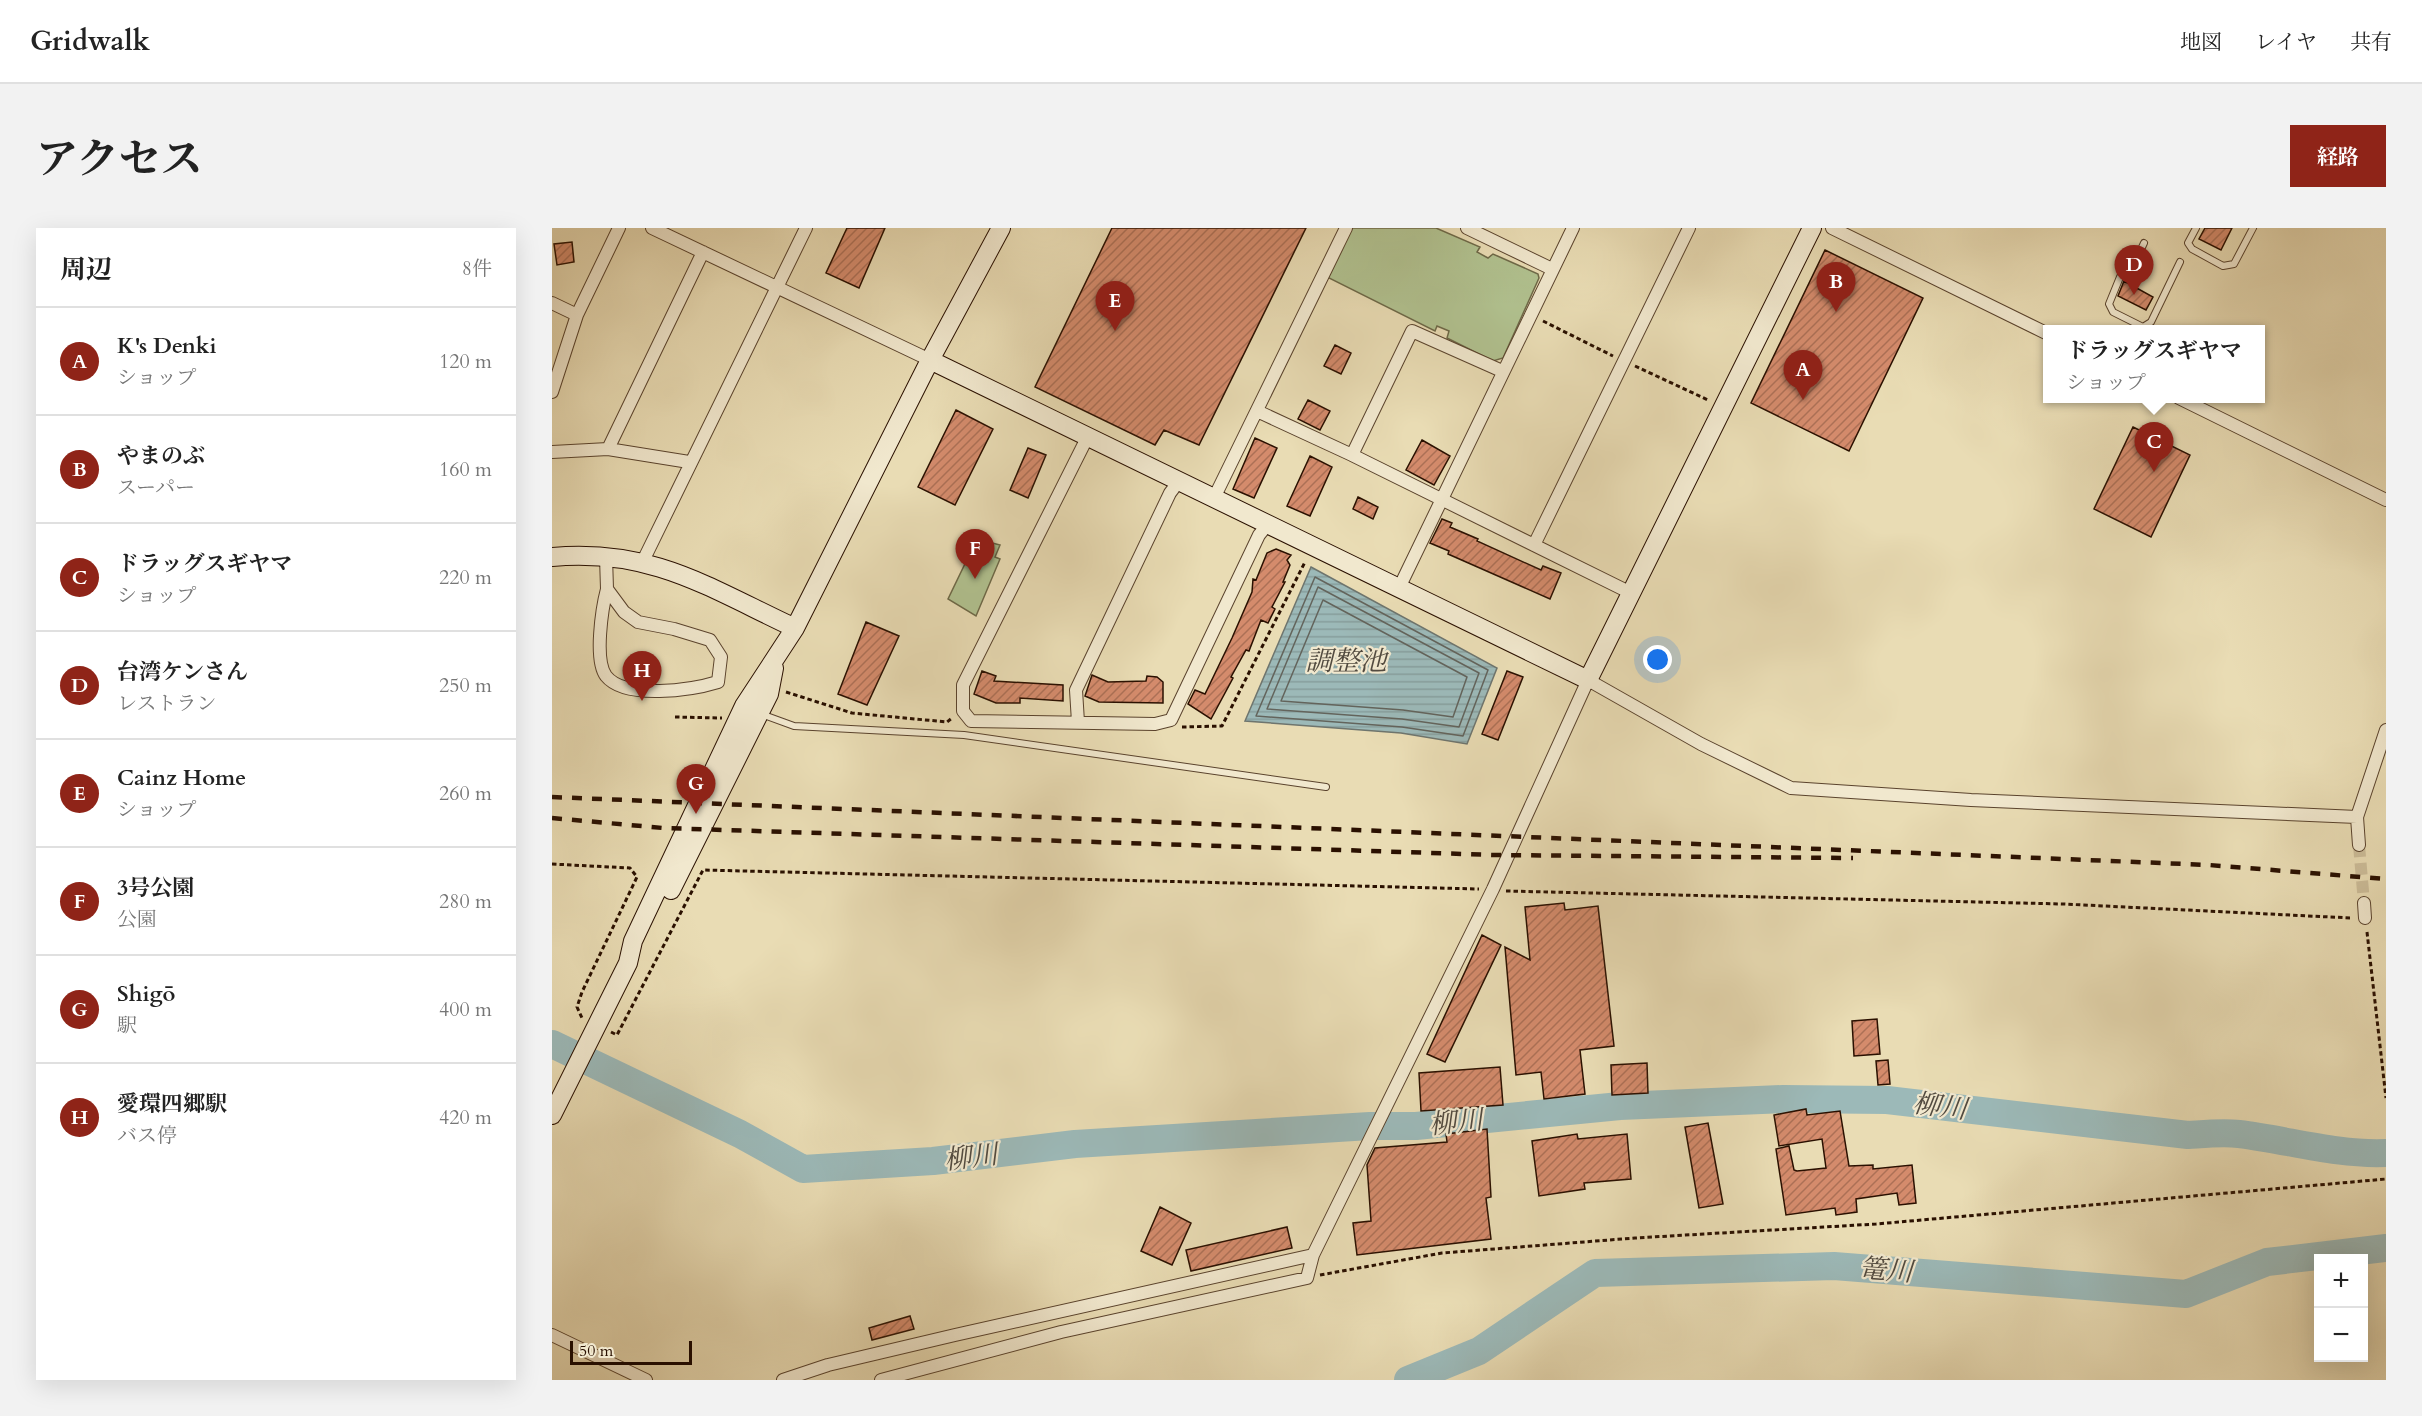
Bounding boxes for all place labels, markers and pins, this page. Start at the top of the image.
pin: D [2114,245,2154,295]
pin: B [1816,262,1856,312]
pin: E [1096,282,1134,331]
pin: A [1784,350,1822,400]
pin: C [2134,422,2174,472]
pin: F [956,530,994,579]
pin: H [622,652,662,701]
pin: G [676,764,716,814]

